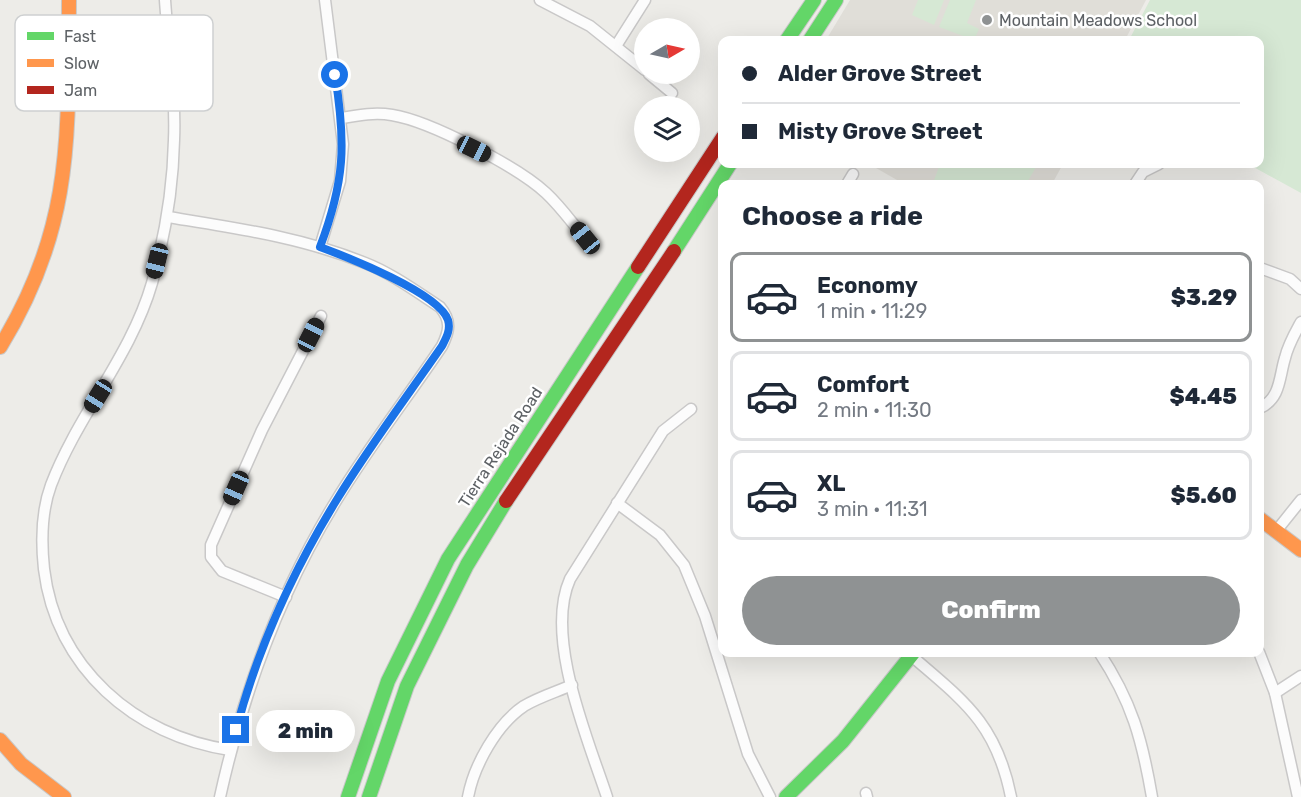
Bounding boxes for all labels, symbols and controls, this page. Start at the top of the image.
place label: Mountain Meadows School [999,11,1197,30]
marker: Mountain Meadows School [980,13,994,27]
legend [15,15,213,111]
north arrow [634,18,700,84]
map controls [634,18,700,162]
text: Fast [64,27,96,46]
text: Slow [64,54,100,73]
text: Alder Grove Street [778,60,982,87]
route start [321,61,348,88]
text: Jam [64,81,97,100]
button: layers [634,96,700,162]
text: Misty Grove Street [778,118,982,145]
car [454,133,494,165]
text: Choose a ride [742,200,923,232]
car [567,218,603,258]
car [144,241,170,281]
icon: car [745,270,799,324]
text: Economy [817,272,918,299]
text: $3.29 [1171,284,1237,311]
text: 1 min · 11:29 [817,299,927,323]
car [295,315,327,355]
icon: car [745,369,799,423]
text: Comfort [817,371,909,398]
car [81,376,115,416]
text: $4.45 [1170,383,1237,410]
street label: Tierra Rejada Road [455,384,546,511]
text: 2 min · 11:30 [817,398,932,422]
car [220,468,252,508]
icon: car [745,468,799,522]
text: XL [817,470,845,497]
text: $5.60 [1171,482,1237,509]
text: 3 min · 11:31 [817,497,928,521]
button: Confirm [742,576,1240,645]
callout: 2 min [257,709,356,751]
route end [222,716,249,743]
text: 2 min [278,719,333,743]

